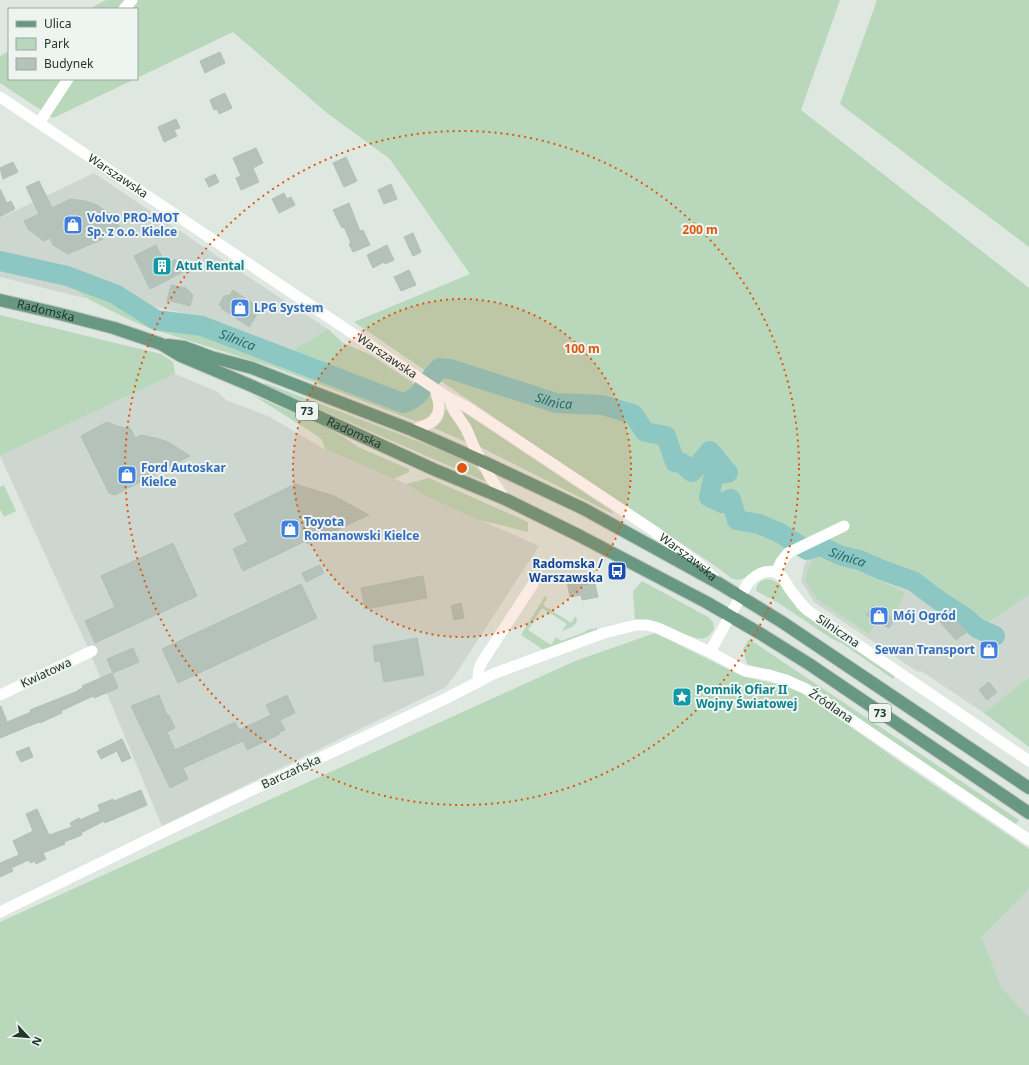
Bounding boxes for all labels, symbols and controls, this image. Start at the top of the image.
legend [8,8,138,80]
text: Ulica [44,15,71,32]
text: Park [44,35,70,52]
text: Budynek [44,55,94,72]
street label: Warszawska [85,149,152,202]
place label: Volvo PRO-MOT Sp. z o.o. Kielce [87,209,179,240]
shop icon: Volvo PRO-MOT Sp. z o.o. Kielce [62,214,84,236]
text: 200 m [682,221,718,238]
building icon: Atut Rental [151,255,173,277]
place label: Atut Rental [176,257,244,274]
street label: Radomska [15,295,77,326]
shop icon: LPG System [229,297,251,319]
place label: LPG System [254,299,324,316]
water label: Silnica [217,325,259,355]
street label: Warszawska [354,330,421,382]
text: 100 m [564,340,600,357]
water label: Silnica [533,388,573,413]
road number: 73 [296,402,318,420]
street label: Radomska [324,412,385,452]
place label: Ford Autoskar Kielce [141,459,226,490]
centre of rings [455,461,469,475]
shop icon: Ford Autoskar Kielce [116,464,138,486]
place label: Toyota Romanowski Kielce [304,513,419,544]
shop icon: Toyota Romanowski Kielce [279,518,301,540]
street label: Warszawska [656,529,721,585]
water label: Silnica [826,542,870,571]
place label: Radomska / Warszawska [529,555,603,586]
bus stop icon: Radomska / Warszawska [606,560,628,582]
shop icon: Mój Ogród [868,605,890,627]
place label: Mój Ogród [893,607,956,624]
street label: Silniczna [813,610,863,651]
shop icon: Sewan Transport [978,639,1000,661]
place label: Sewan Transport [875,641,975,658]
street label: Kwiatowa [18,653,74,692]
place label: Pomnik Ofiar II Wojny Światowej [696,681,797,712]
street label: Źródlana [806,685,857,727]
place icon: Pomnik Ofiar II Wojny Światowej [671,686,693,708]
road number: 73 [869,704,891,722]
street label: Barczańska [258,750,323,793]
north arrow [8,1017,48,1057]
text: N [29,1034,46,1049]

